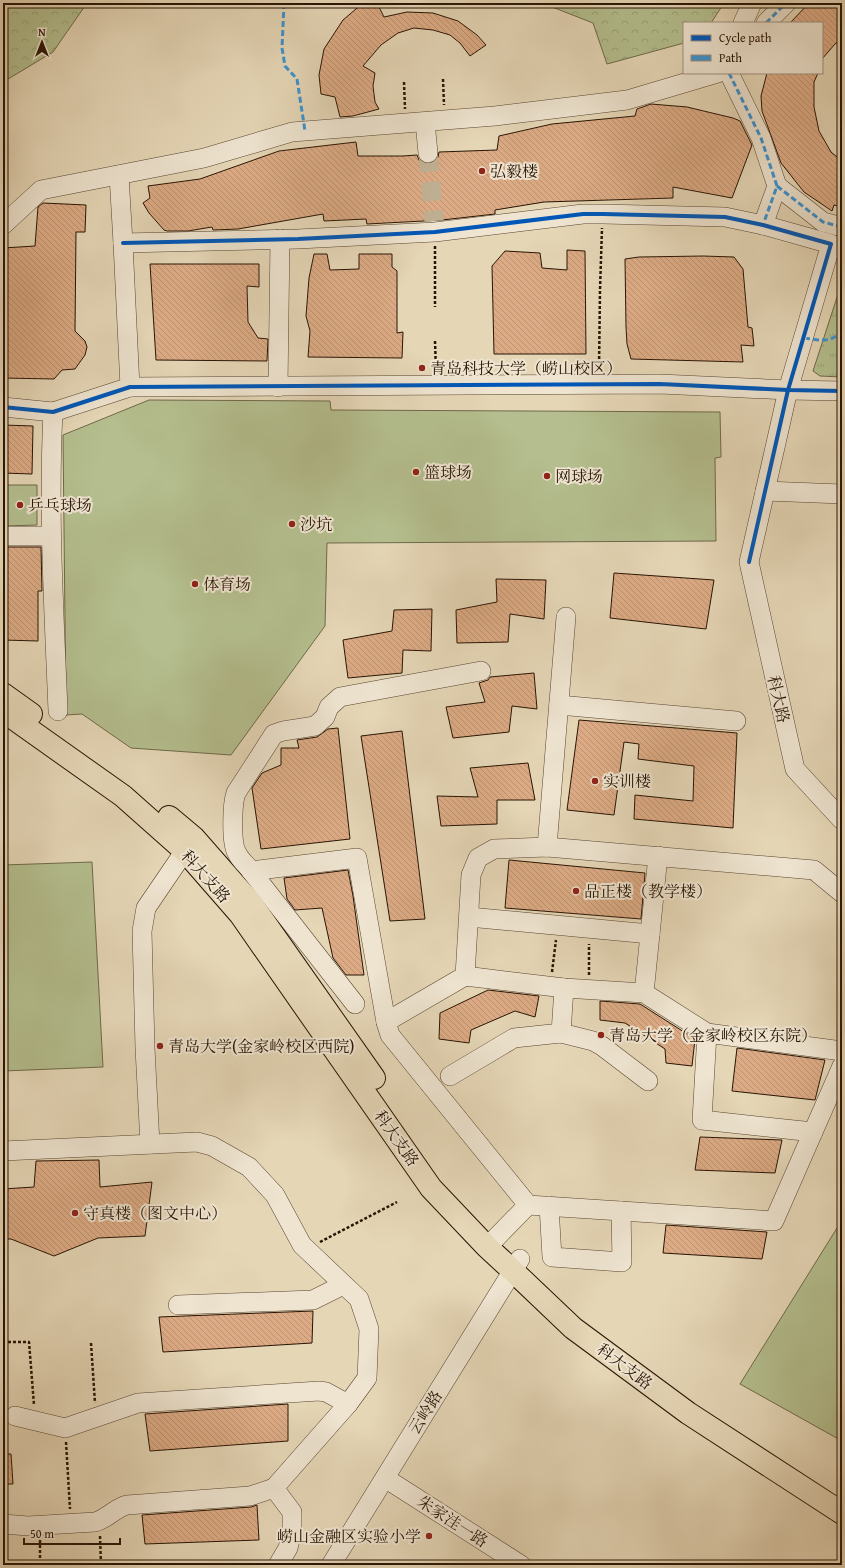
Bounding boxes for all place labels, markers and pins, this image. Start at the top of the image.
place label: 弘毅楼 [490,159,538,183]
marker: 弘毅楼 [477,166,487,176]
place label: 青岛科技大学（崂山校区） [430,356,622,380]
marker: 青岛科技大学（崂山校区） [417,363,427,373]
place label: 篮球场 [424,460,472,484]
place label: 网球场 [555,464,603,488]
marker: 篮球场 [411,467,421,477]
marker: 网球场 [542,471,552,481]
place label: 乒乓球场 [28,493,92,517]
marker: 乒乓球场 [15,500,25,510]
place label: 沙坑 [300,512,332,536]
marker: 沙坑 [287,519,297,529]
place label: 体育场 [203,572,251,596]
marker: 体育场 [190,579,200,589]
place label: 实训楼 [603,769,651,793]
marker: 实训楼 [590,776,600,786]
place label: 品正楼（教学楼） [584,879,712,903]
marker: 品正楼（教学楼） [571,886,581,896]
place label: 青岛大学（金家岭校区东院） [609,1023,817,1047]
marker: 青岛大学（金家岭校区东院） [596,1030,606,1040]
place label: 青岛大学(金家岭校区西院) [168,1034,354,1058]
marker: 青岛大学(金家岭校区西院) [155,1041,165,1051]
place label: 守真楼（图文中心） [83,1201,227,1225]
marker: 守真楼（图文中心） [70,1208,80,1218]
place label: 崂山金融区实验小学 [277,1524,421,1548]
marker: 崂山金融区实验小学 [424,1531,434,1541]

